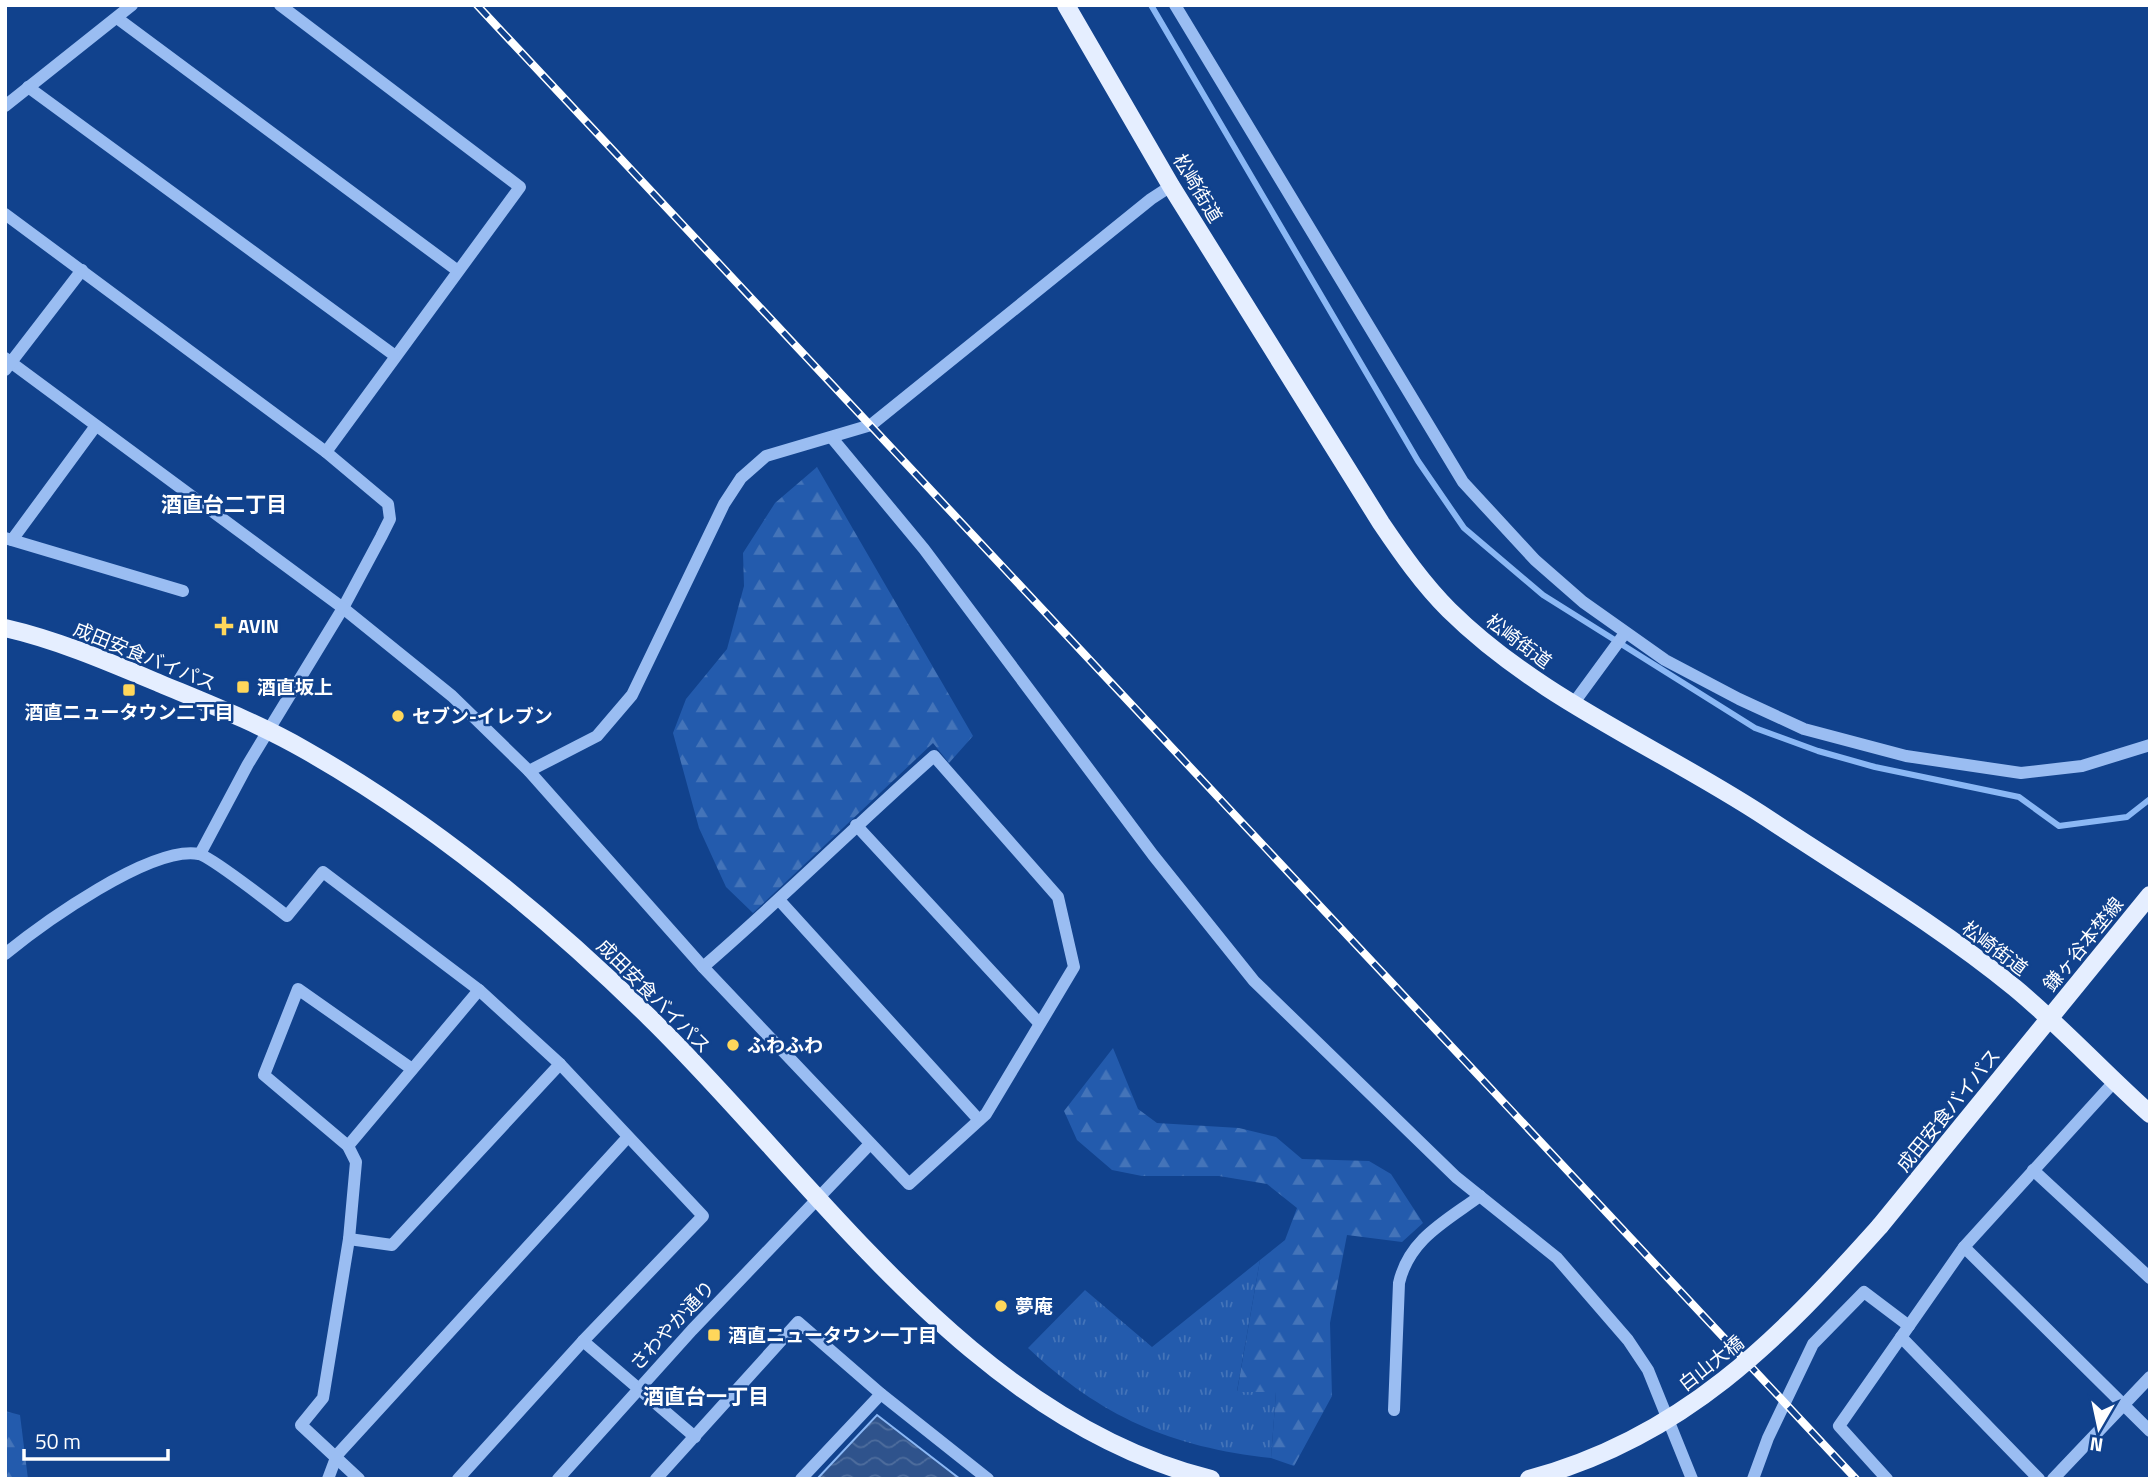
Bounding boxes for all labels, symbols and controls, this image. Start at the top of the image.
street label: 松崎街道 [1166,148,1230,228]
district label: 酒直台二丁目 [161,488,287,520]
street label: 松崎街道 [1480,606,1558,675]
place label: AVIN [238,611,279,640]
street label: 成田安食バイパス [69,614,221,697]
marker: AVIN [216,618,232,634]
place label: 酒直坂上 [257,672,333,701]
marker: 酒直坂上 [235,679,251,695]
marker: 酒直ニュータウン二丁目 [121,682,137,698]
place label: 酒直ニュータウン二丁目 [24,697,234,726]
place label: セブン-イレブン [412,701,553,730]
marker: セブン-イレブン [390,708,406,724]
street label: 鎌ヶ谷本埜線 [2035,890,2130,997]
street label: 松崎街道 [1956,913,2034,982]
street label: 成田安食バイパス [590,932,718,1060]
place label: ふわふわ [747,1030,823,1059]
marker: ふわふわ [725,1037,741,1053]
street label: 成田安食バイパス [1889,1042,2007,1178]
street label: さわやか通り [622,1273,721,1376]
place label: 夢庵 [1015,1291,1053,1320]
marker: 夢庵 [993,1298,1009,1314]
place label: 酒直ニュータウン一丁目 [728,1320,937,1349]
marker: 酒直ニュータウン一丁目 [706,1327,722,1343]
street label: 白山大橋 [1672,1328,1750,1397]
district label: 酒直台一丁目 [643,1380,769,1412]
north arrow [2064,1393,2134,1463]
scale bar [24,1418,168,1462]
text: 50 m [35,1425,81,1457]
text: N [2087,1430,2105,1461]

